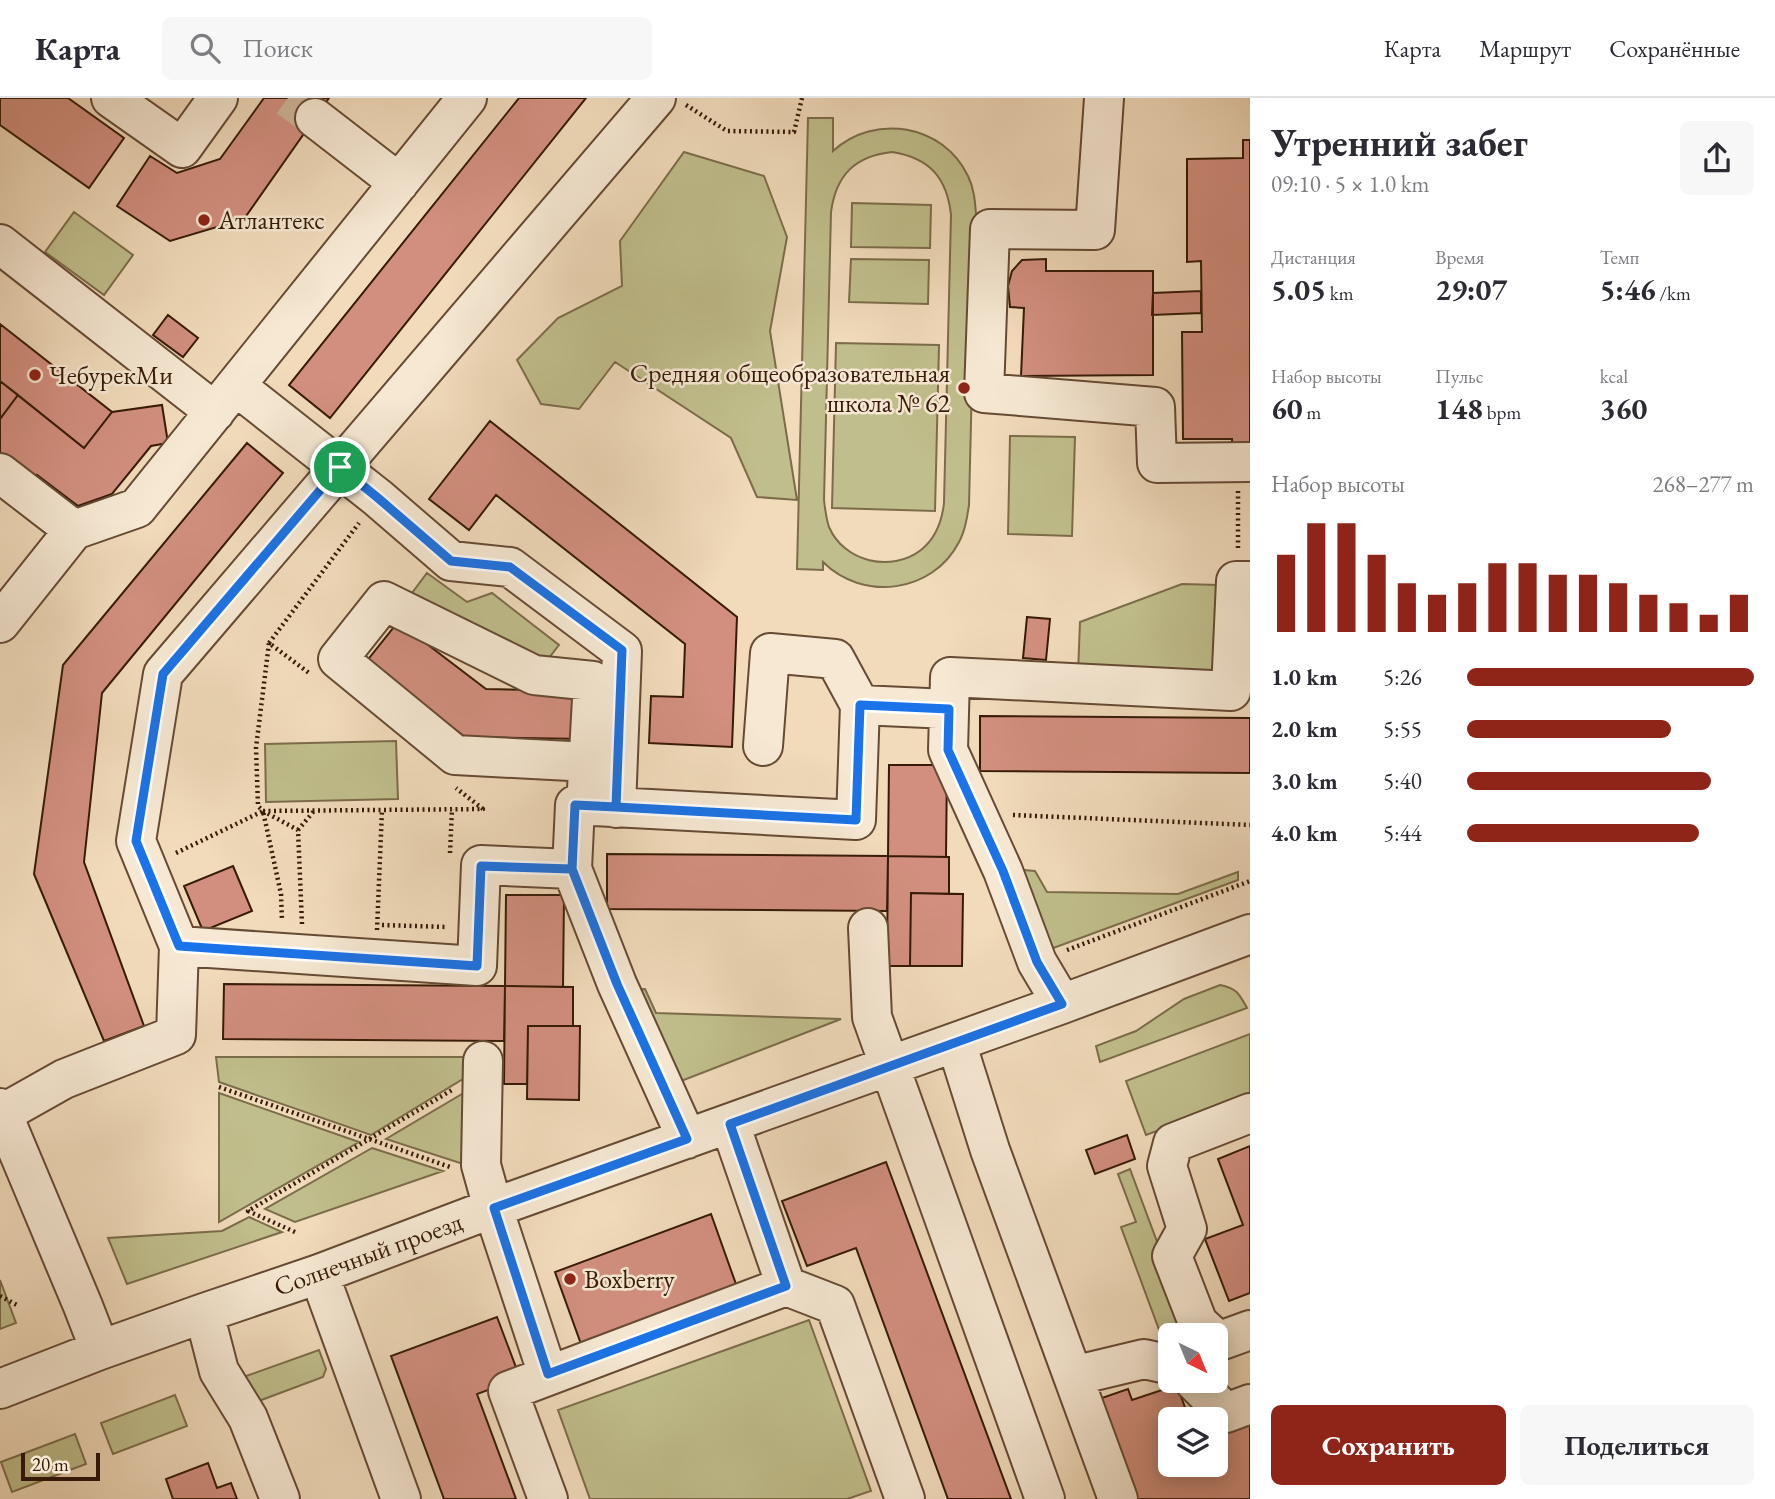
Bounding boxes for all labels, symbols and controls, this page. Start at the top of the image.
search box [162,17,652,80]
text: Карта [35,27,120,70]
icon: search [186,29,224,67]
text: Поиск [242,31,313,65]
text: Карта [1384,33,1441,64]
text: Маршрут [1479,33,1571,64]
text: Сохранённые [1609,33,1740,64]
text: Утренний забег [1271,118,1528,167]
button: share [1680,121,1754,195]
text: 09:10 · 5 × 1.0 km [1271,169,1429,199]
place label: Атлантекс [217,203,325,237]
marker: Атлантекс [196,212,212,228]
text: Дистанция [1271,245,1356,270]
text: Время [1435,245,1484,270]
text: Темп [1600,245,1639,270]
text: 5.05 [1271,270,1326,309]
text: 29:07 [1435,270,1507,309]
text: 5:46 [1600,270,1656,309]
text: km [1326,281,1354,306]
text: /km [1656,281,1691,306]
place label: Средняя общеобразовательная школа № 62 [630,356,951,420]
place label: ЧебурекМи [49,358,173,392]
text: Набор высоты [1271,364,1382,389]
text: Пульс [1435,364,1483,389]
text: kcal [1600,364,1628,389]
marker: ЧебурекМи [27,367,43,383]
marker: Средняя общеобразовательная школа № 62 [956,380,972,396]
text: 60 [1271,389,1303,428]
text: 148 [1435,389,1483,428]
text: 360 [1600,389,1647,428]
text: m [1303,400,1321,425]
text: bpm [1483,400,1521,425]
pin [310,437,370,497]
icon: arrive [321,448,359,486]
text: Набор высоты [1271,469,1405,499]
text: 268–277 m [1653,469,1754,499]
text: 1.0 km [1271,662,1338,692]
text: 5:26 [1383,662,1422,692]
text: 2.0 km [1271,714,1338,744]
text: 5:55 [1383,714,1422,744]
text: 3.0 km [1271,766,1338,796]
text: 5:40 [1383,766,1422,796]
text: 4.0 km [1271,818,1338,848]
text: 5:44 [1383,818,1422,848]
street label: Солнечный проезд [269,1204,467,1304]
place label: Boxberry [584,1262,675,1296]
marker: Boxberry [562,1271,578,1287]
north arrow [1158,1323,1228,1393]
map controls [1158,1323,1228,1477]
button: Сохранить [1271,1405,1506,1485]
button: Поделиться [1520,1405,1754,1485]
button: layers [1158,1407,1228,1477]
scale bar [21,1450,100,1482]
text: 20 m [32,1452,69,1477]

